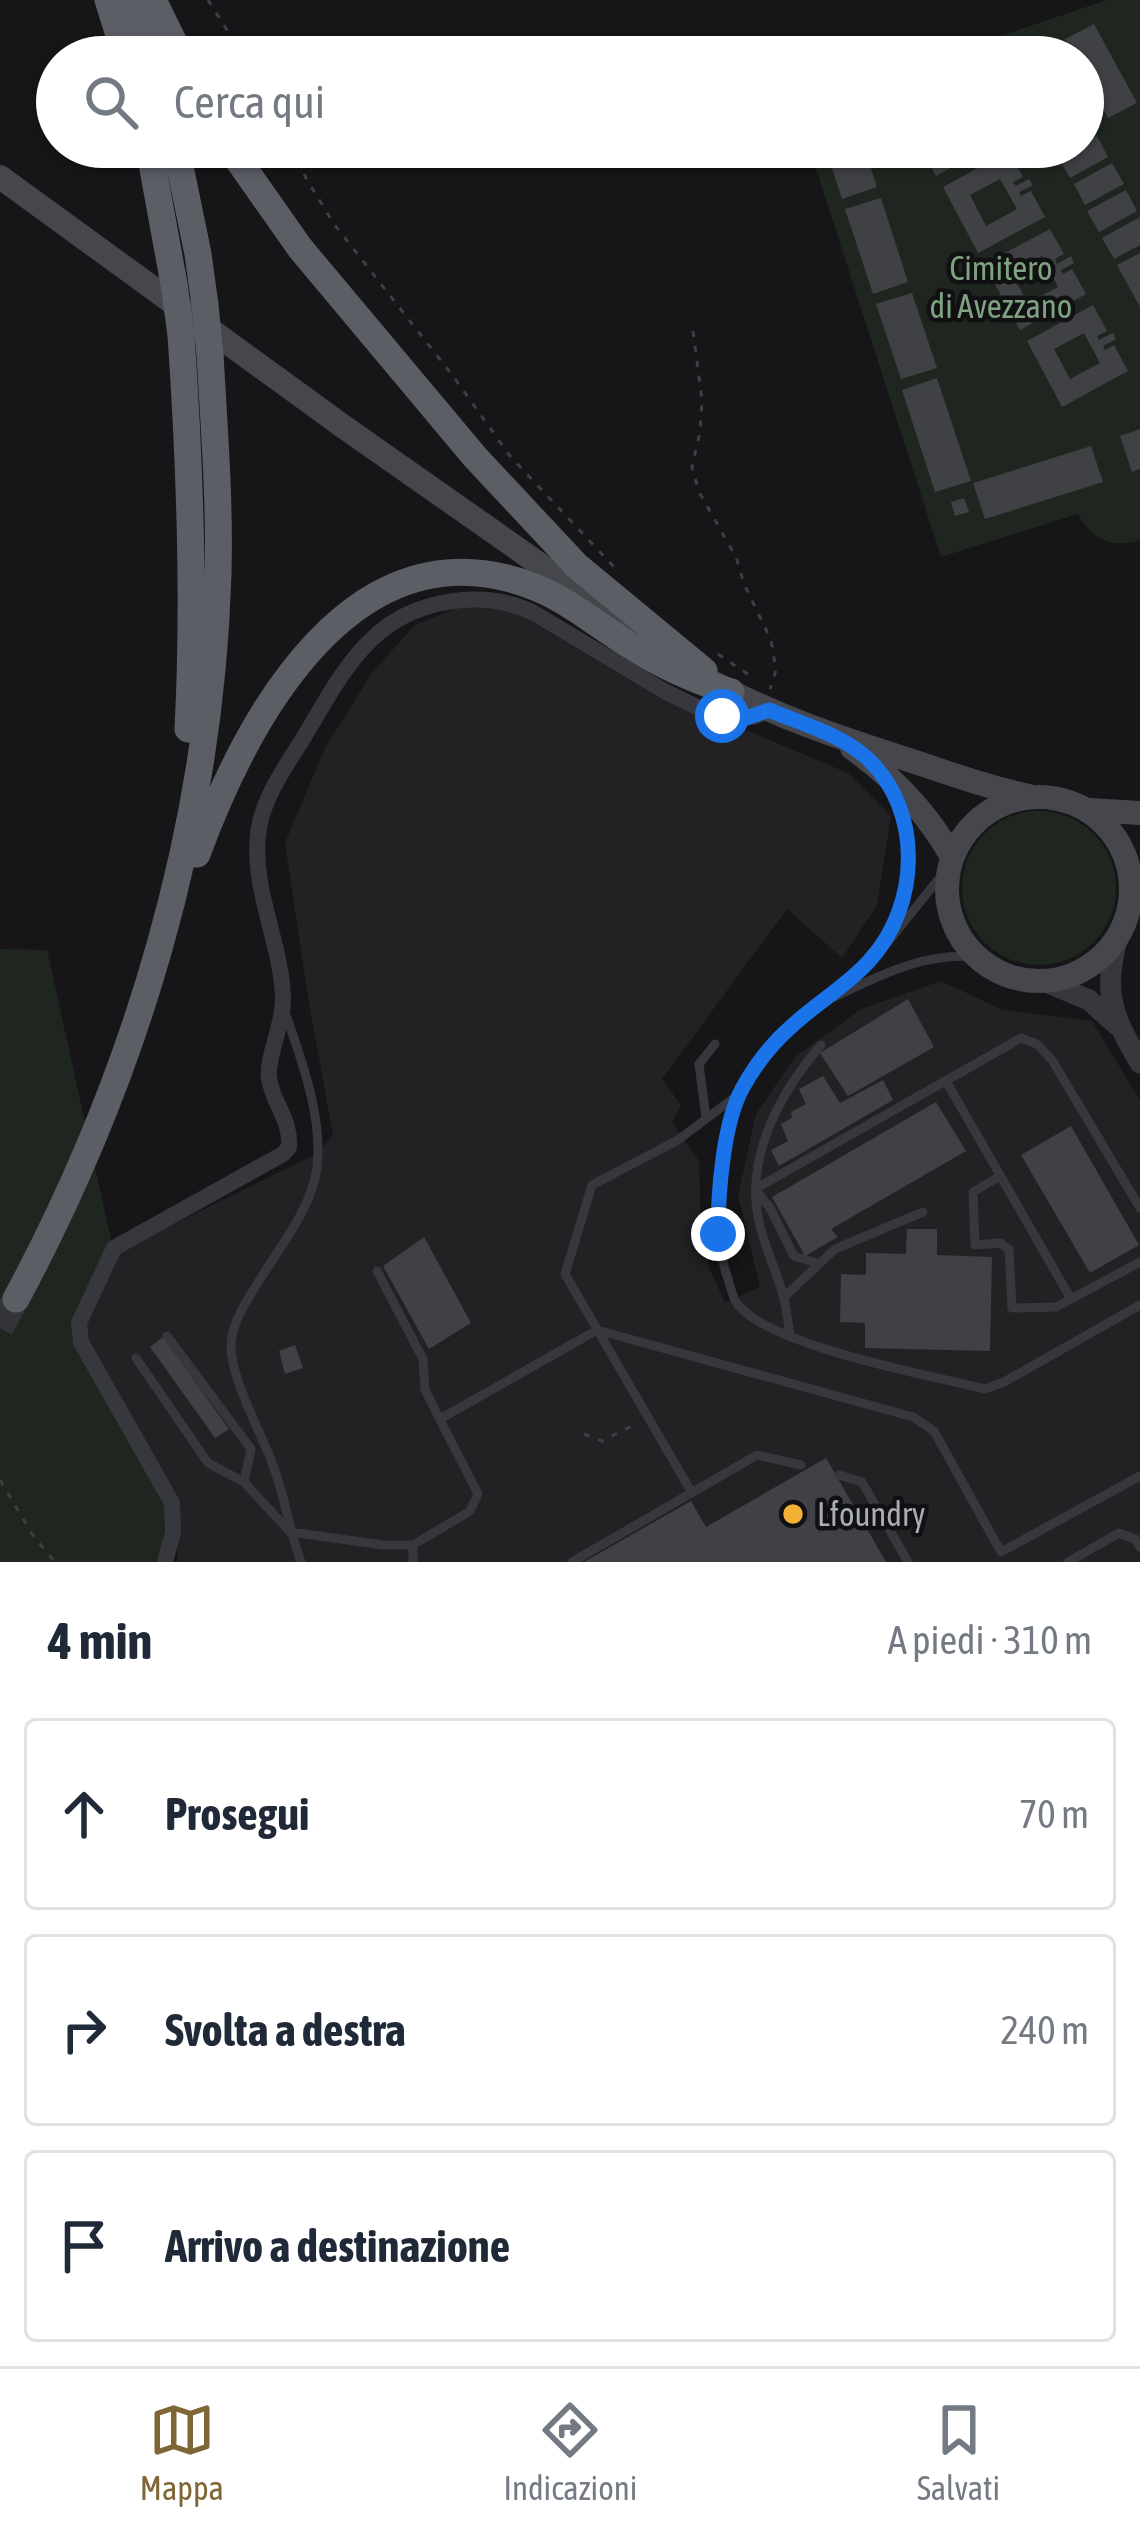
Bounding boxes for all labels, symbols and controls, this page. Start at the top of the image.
search box [36,36,1104,168]
icon: search [78,69,144,135]
text: Cerca qui [174,76,325,128]
park label: Cimitero di Avezzano [930,249,1072,325]
route start [695,689,749,743]
route end [691,1207,745,1261]
place label: Lfoundry [817,1495,925,1533]
marker: Lfoundry [780,1501,806,1527]
text: 4 min [48,1611,152,1670]
text: A piedi · 310 m [888,1618,1092,1662]
icon: ahead [51,1781,117,1847]
text: Prosegui [165,1788,309,1840]
text: 70 m [1019,1792,1089,1836]
icon: right [51,1997,117,2063]
text: Svolta a destra [165,2004,406,2056]
text: 240 m [1001,2008,1089,2052]
icon: arrive [51,2213,117,2279]
text: Arrivo a destinazione [165,2220,510,2272]
tab: Mappa [140,2397,224,2507]
tab: Indicazioni [503,2397,637,2507]
tab: Salvati [917,2397,1000,2507]

